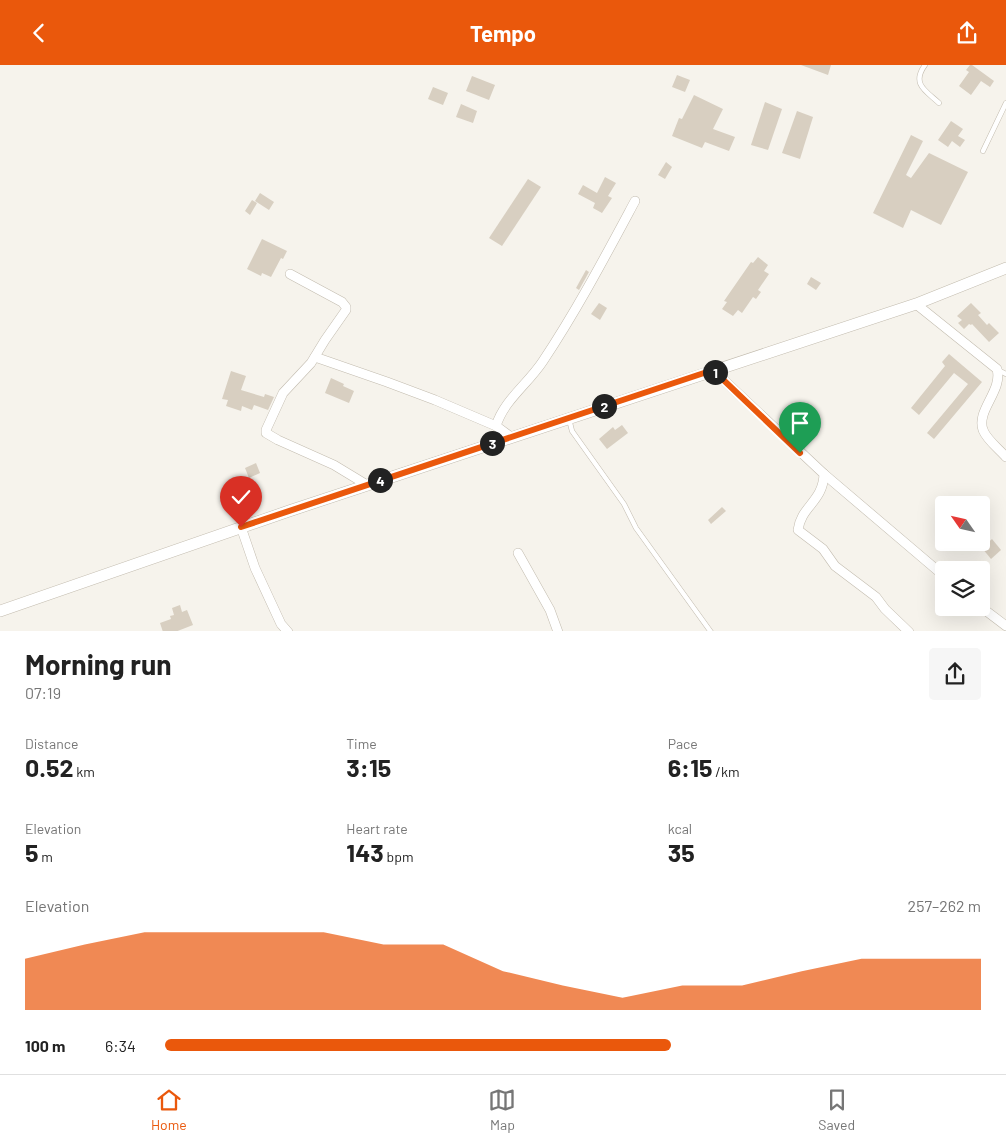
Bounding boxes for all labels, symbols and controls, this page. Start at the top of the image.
icon: back [25,19,53,47]
icon: share [953,19,981,47]
text: Tempo [470,20,536,46]
pin: 1 [702,359,728,385]
text: 1 [713,364,718,381]
pin: 2 [592,393,616,419]
text: 2 [601,398,608,415]
pin [779,402,821,453]
icon: arrive [786,409,814,437]
pin: 3 [480,431,504,455]
text: 3 [489,435,496,452]
pin: 4 [368,467,392,493]
text: 4 [376,472,385,489]
pin [220,476,262,527]
icon: check [227,483,255,511]
north arrow [935,496,990,551]
map controls [935,496,990,616]
button: layers [935,561,990,616]
text: Morning run [25,647,172,681]
button: share [929,648,981,700]
text: 07:19 [25,683,61,702]
text: Distance [25,735,78,752]
text: Time [346,735,377,752]
text: Pace [668,735,698,752]
text: 0.52 [25,752,73,782]
text: 3:15 [346,752,391,782]
text: 6:15 [668,752,713,782]
text: km [73,763,95,780]
text: /km [713,763,740,780]
text: Elevation [25,820,81,837]
text: Heart rate [346,820,408,837]
text: kcal [668,820,692,837]
text: 5 [25,837,38,867]
text: 143 [346,837,384,867]
text: 35 [668,837,695,867]
text: m [38,848,53,865]
text: bpm [384,848,414,865]
text: Elevation [25,896,89,915]
text: 257–262 m [908,896,981,915]
text: 100 m [25,1036,65,1055]
text: 6:34 [105,1036,136,1055]
tab: Home [151,1086,187,1133]
tab: Map [488,1086,516,1133]
tab: Saved [818,1086,855,1133]

